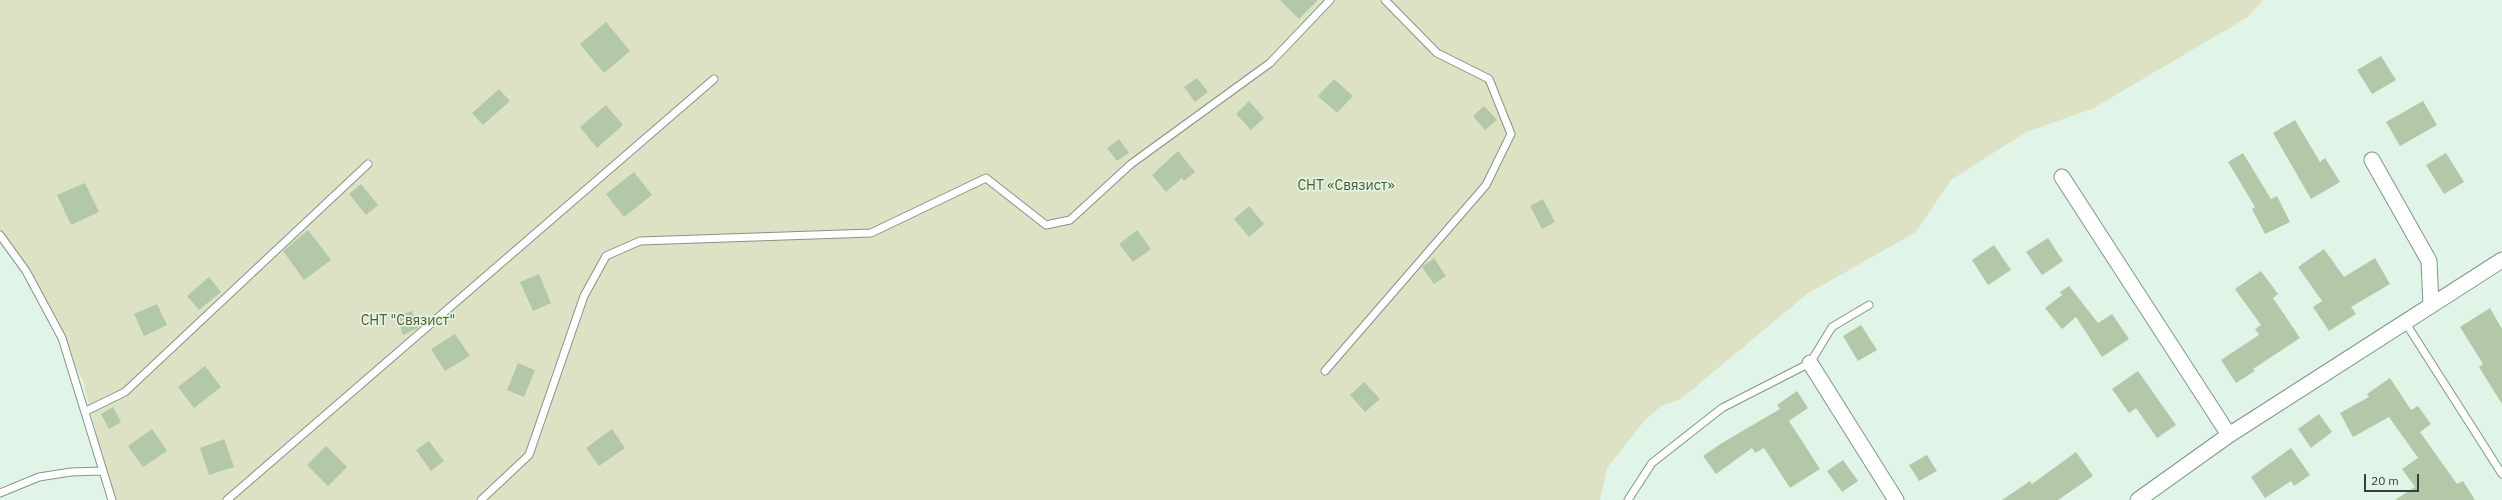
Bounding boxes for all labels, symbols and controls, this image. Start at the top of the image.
park label: СНТ «Связист» [1297,178,1395,194]
park label: СНТ "Связист" [361,313,455,329]
scale bar [2366,466,2421,492]
text: 20 m [2371,473,2399,488]

